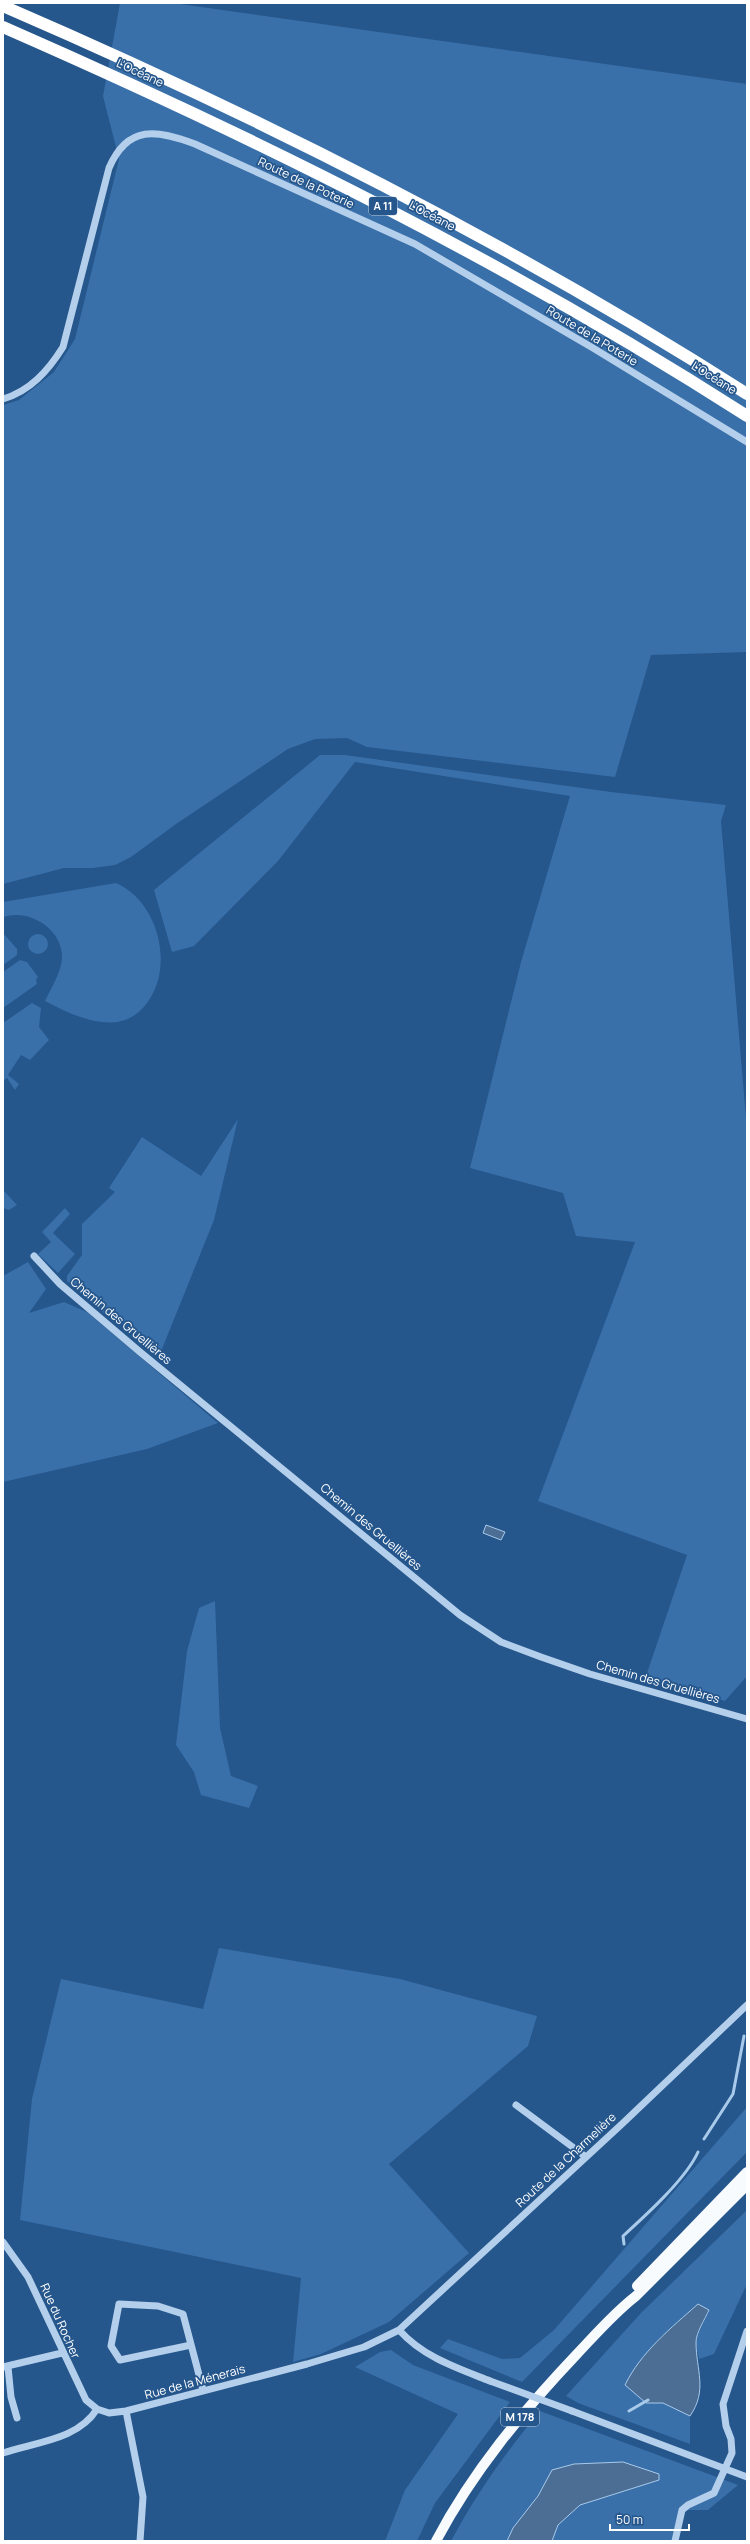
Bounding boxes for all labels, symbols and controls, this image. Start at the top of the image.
street label: L’Océane [114,54,167,91]
street label: Route de la Poterie [255,153,357,212]
street label: L’Océane [406,196,458,235]
road number: A 11 [369,197,397,215]
street label: Route de la Poterie [543,301,641,370]
street label: L’Océane [688,357,740,398]
street label: Chemin des Gruellières [67,1273,176,1368]
street label: Chemin des Gruellières [317,1479,426,1574]
street label: Chemin des Gruellières [594,1656,722,1707]
street label: Route de la Charmelière [512,2108,620,2211]
street label: Rue du Rocher [36,2281,85,2362]
street label: Rue de la Ménerais [143,2360,247,2403]
road number: M 178 [501,2408,539,2426]
scale bar [610,2506,689,2532]
text: 50 m [616,2511,643,2528]

